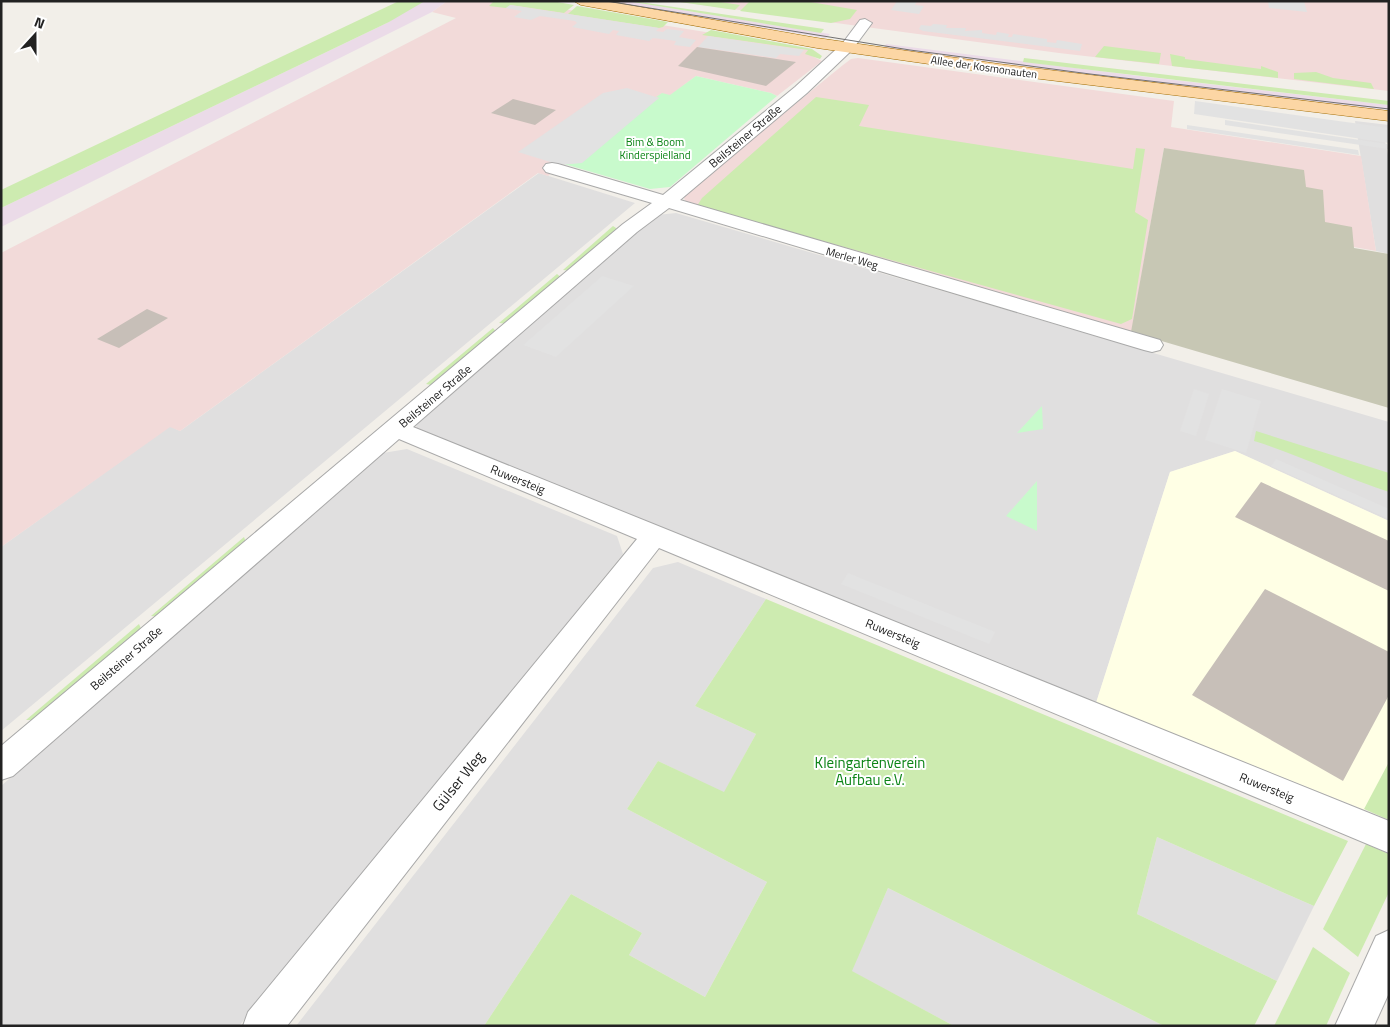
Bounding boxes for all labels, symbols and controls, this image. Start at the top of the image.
north arrow [10,10,60,60]
text: N [32,11,48,34]
street label: Allee der Kosmonauten [930,52,1038,82]
street label: Beilsteiner Straße [704,100,786,172]
park label: Bim & Boom Kinderspielland [620,134,691,163]
street label: Merler Weg [824,243,880,273]
street label: Beilsteiner Straße [394,360,476,432]
street label: Ruwersteig [488,459,548,499]
street label: Ruwersteig [863,613,923,653]
street label: Beilsteiner Straße [86,621,166,695]
street label: Gülser Weg [426,746,490,816]
park label: Kleingartenverein Aufbau e.V. [815,751,925,791]
street label: Ruwersteig [1237,767,1297,807]

